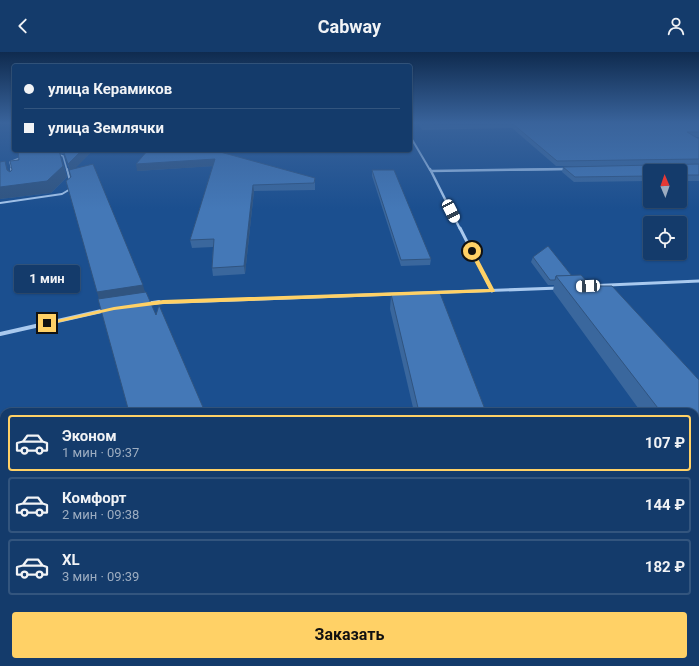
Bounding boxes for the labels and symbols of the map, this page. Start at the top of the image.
north arrow [643,164,687,208]
car [440,198,462,224]
route start [463,242,481,260]
callout: 1 мин [14,265,80,293]
car [576,279,600,293]
route end [38,314,56,332]

